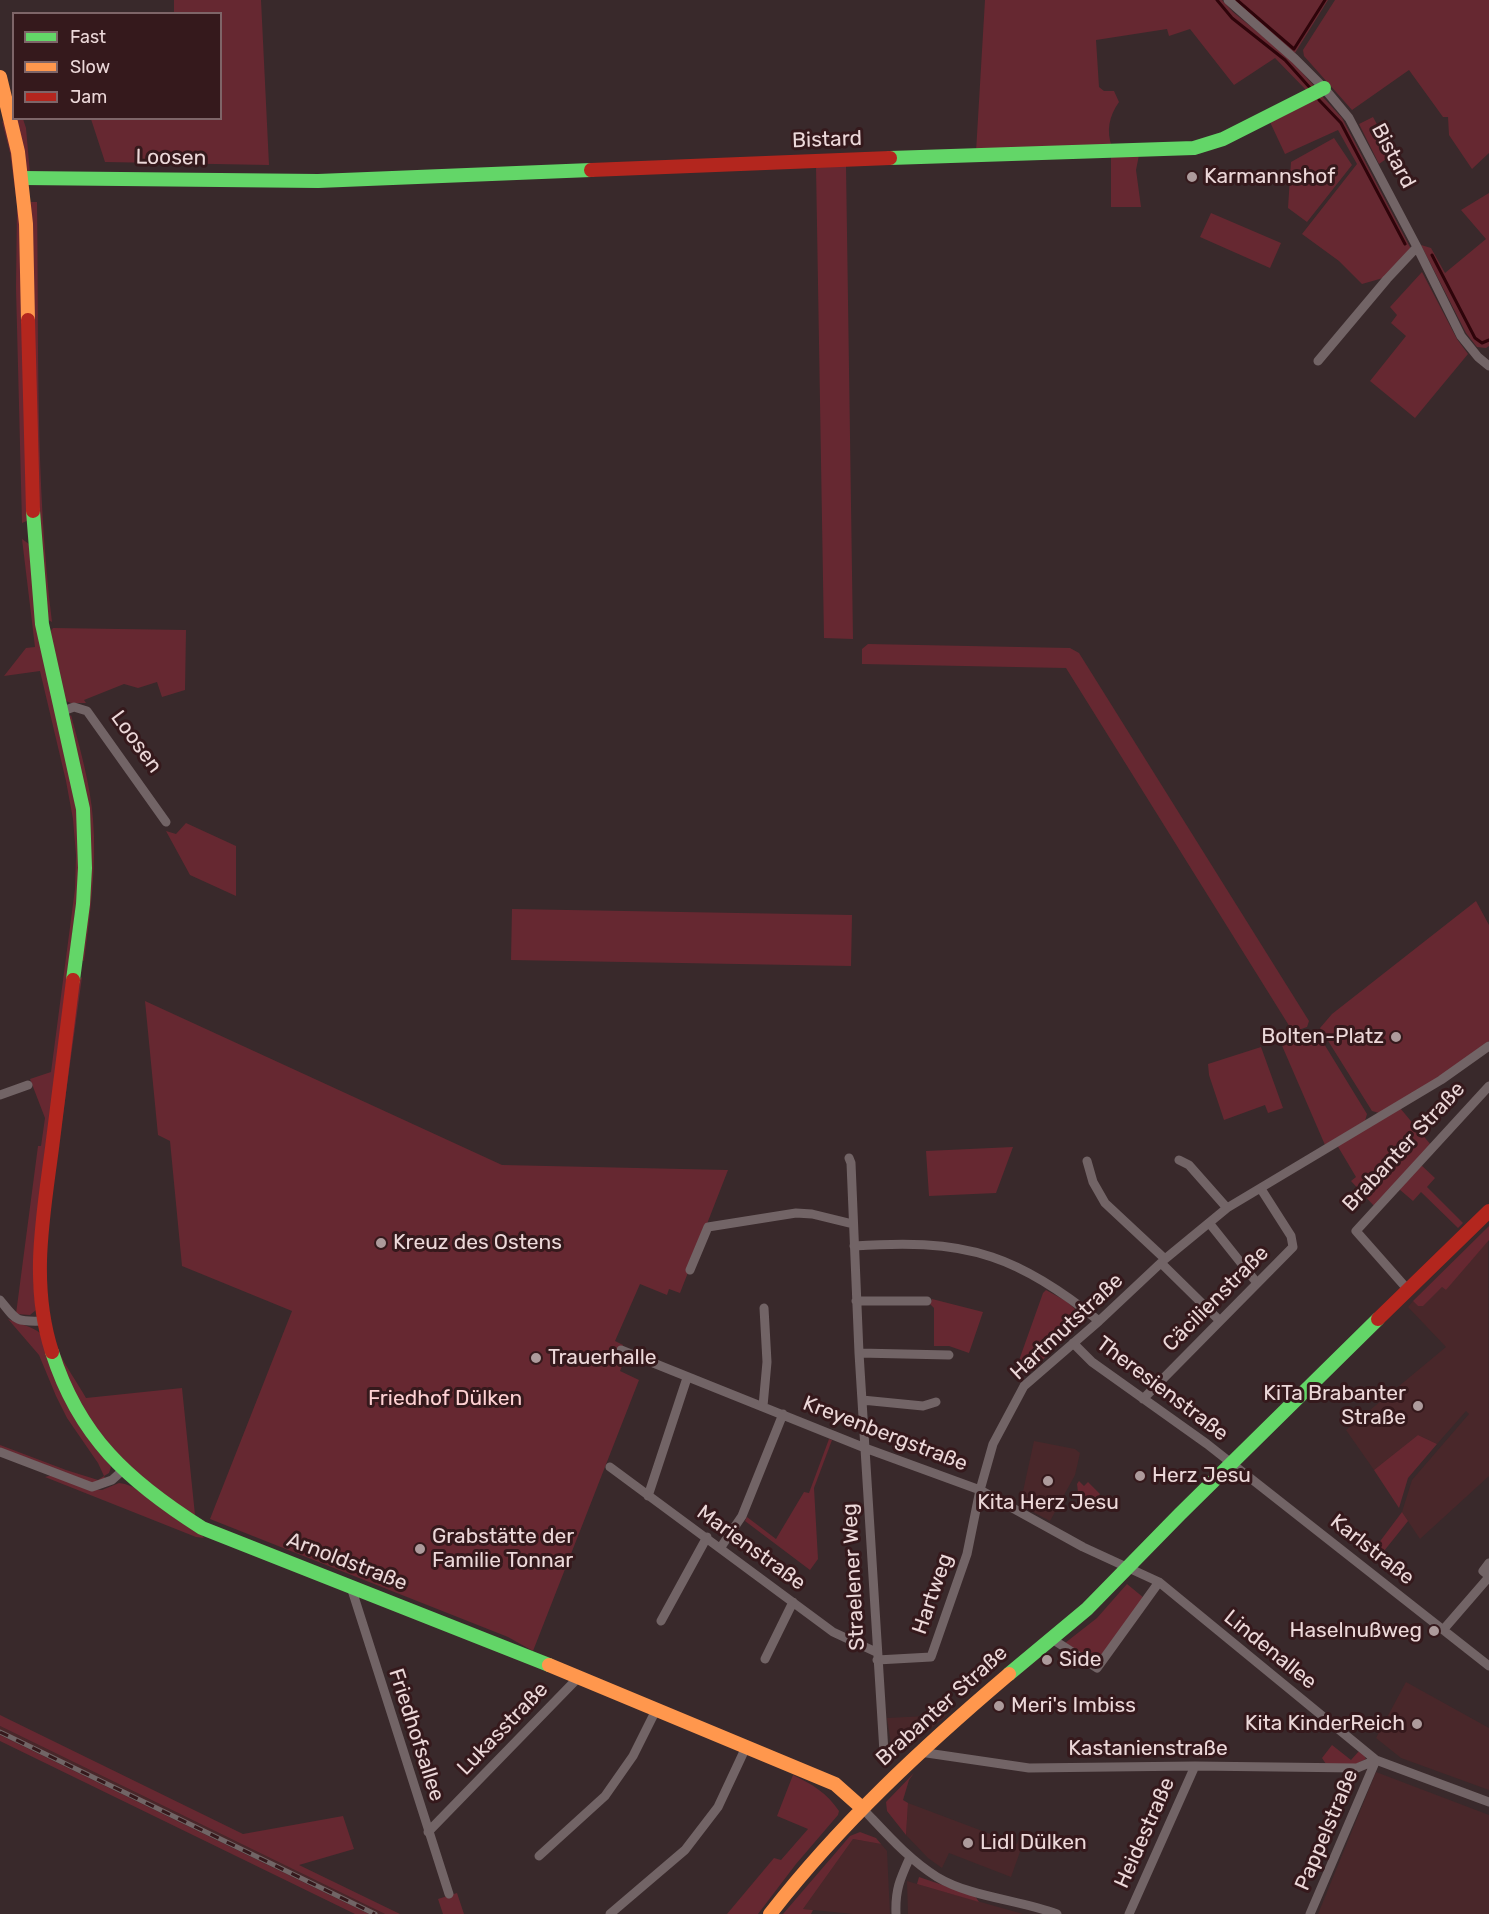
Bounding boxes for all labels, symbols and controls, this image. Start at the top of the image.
legend [12,12,222,120]
text: Fast [70,26,106,48]
text: Slow [70,56,110,78]
text: Jam [70,86,107,108]
street label: Bistard [1365,119,1421,193]
street label: Bistard [792,126,862,154]
street label: Loosen [135,145,207,171]
place label: Karmannshof [1204,164,1335,190]
marker: Karmannshof [1185,170,1199,184]
street label: Loosen [105,706,167,778]
place label: Bolten-Platz [1261,1024,1384,1050]
marker: Bolten-Platz [1389,1030,1403,1044]
street label: Brabanter Straße [1338,1077,1470,1217]
place label: Kreuz des Ostens [393,1230,562,1256]
marker: Kreuz des Ostens [374,1236,388,1250]
street label: Cäcilienstraße [1158,1241,1274,1357]
street label: Hartmutstraße [1005,1268,1129,1386]
street label: Theresienstraße [1091,1331,1233,1447]
place label: Trauerhalle [548,1345,657,1371]
marker: Trauerhalle [529,1351,543,1365]
place label: KiTa Brabanter Straße [1263,1381,1406,1431]
park label: Friedhof Dülken [368,1386,522,1412]
street label: Kreyenbergstraße [799,1391,971,1477]
marker: KiTa Brabanter Straße [1411,1399,1425,1413]
place label: Herz Jesu [1152,1463,1251,1489]
marker: Herz Jesu [1133,1469,1147,1483]
marker: Kita Herz Jesu [1041,1474,1055,1488]
place label: Kita Herz Jesu [977,1490,1119,1516]
street label: Marienstraße [692,1500,810,1596]
street label: Straelener Weg [838,1503,870,1651]
street label: Karlstraße [1325,1509,1419,1591]
place label: Grabstätte der Familie Tonnar [432,1524,574,1574]
street label: Arnoldstraße [283,1528,411,1596]
marker: Grabstätte der Familie Tonnar [413,1542,427,1556]
street label: Hartweg [907,1550,959,1638]
street label: Lindenallee [1219,1605,1321,1695]
place label: Haselnußweg [1290,1618,1422,1644]
marker: Haselnußweg [1427,1624,1441,1638]
street label: Brabanter Straße [871,1640,1013,1772]
place label: Side [1059,1647,1101,1673]
marker: Side [1040,1653,1054,1667]
street label: Friedhofsallee [383,1665,449,1805]
street label: Lukasstraße [452,1677,554,1781]
place label: Meri's Imbiss [1011,1693,1136,1719]
marker: Meri's Imbiss [992,1699,1006,1713]
place label: Kita KinderReich [1245,1711,1405,1737]
marker: Kita KinderReich [1410,1717,1424,1731]
street label: Kastanienstraße [1068,1736,1228,1762]
street label: Pappelstraße [1290,1766,1364,1894]
street label: Heidestraße [1109,1774,1181,1892]
place label: Lidl Dülken [980,1830,1087,1856]
marker: Lidl Dülken [961,1836,975,1850]

